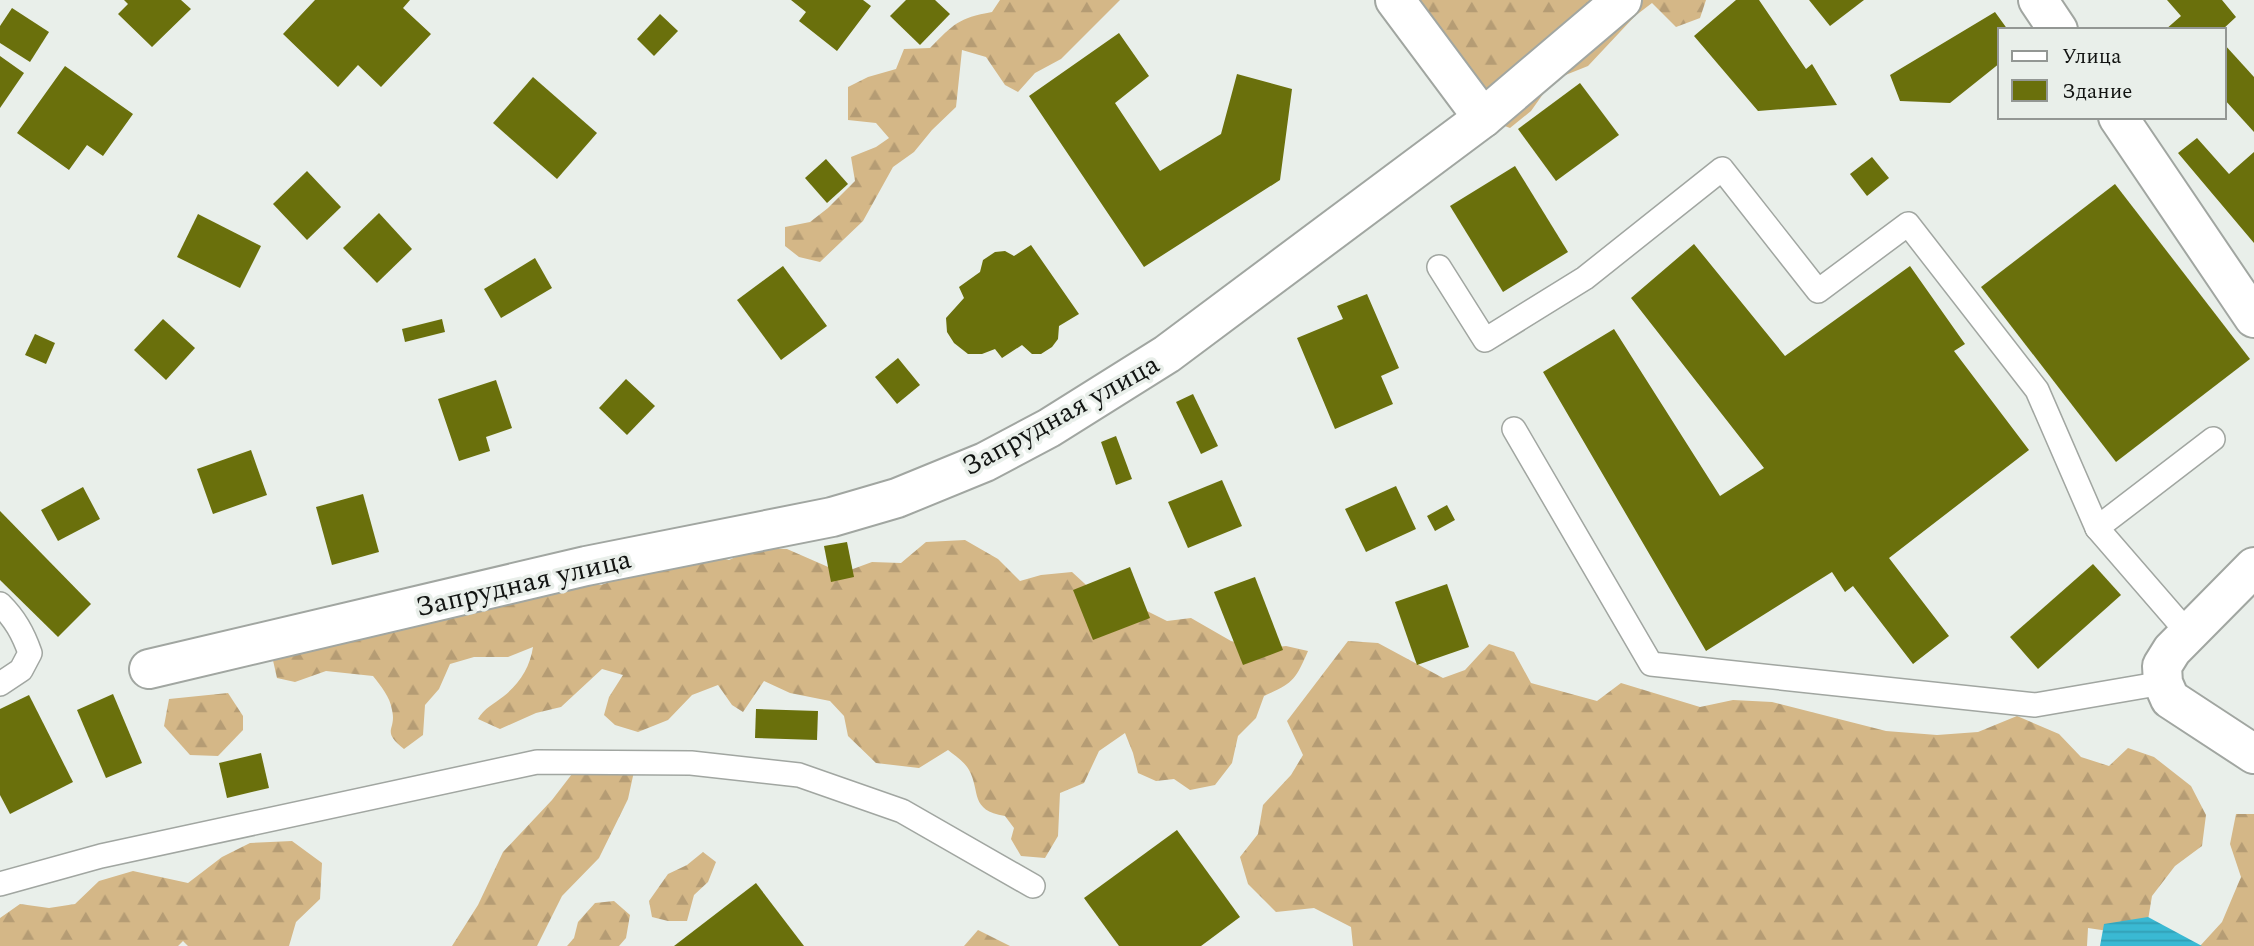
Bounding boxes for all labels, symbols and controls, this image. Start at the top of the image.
legend [1998,28,2226,119]
text: Улица [2062,41,2122,73]
text: Здание [2062,76,2132,108]
street label: Запрудная улица [954,343,1168,488]
street label: Запрудная улица [411,538,636,629]

